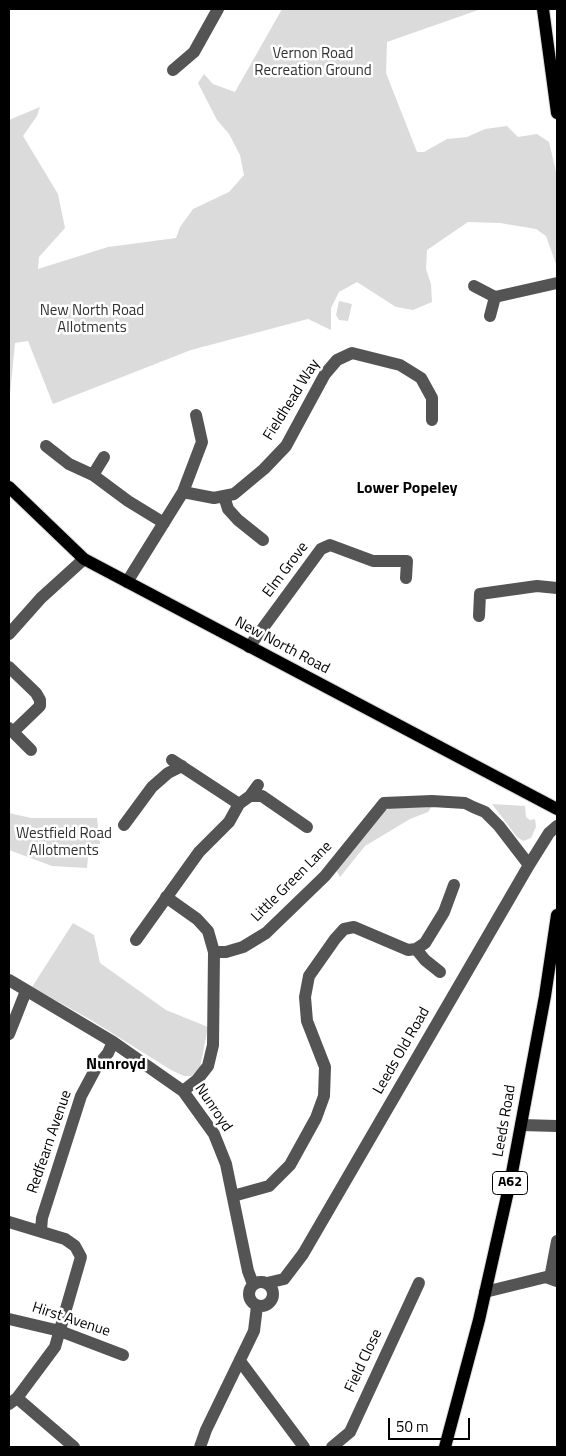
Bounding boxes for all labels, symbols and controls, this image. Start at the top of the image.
park label: Vernon Road Recreation Ground [254,45,372,80]
park label: New North Road Allotments [40,302,144,337]
street label: Fieldhead Way [260,356,324,444]
district label: Lower Popeley [356,479,458,499]
street label: Elm Grove [259,539,313,601]
street label: New North Road [232,614,332,678]
park label: Westfield Road Allotments [16,825,112,860]
street label: Little Green Lane [248,838,336,926]
street label: Leeds Old Road [370,1004,434,1098]
district label: Nunroyd [86,1055,146,1075]
street label: Nunroyd [190,1081,236,1135]
street label: Leeds Road [490,1084,520,1158]
street label: Redfearn Avenue [24,1088,76,1196]
road number: A62 [492,1172,528,1194]
street label: Hirst Avenue [30,1299,112,1341]
street label: Field Close [342,1327,386,1395]
scale bar [391,1408,474,1440]
text: 50 m [396,1415,429,1438]

